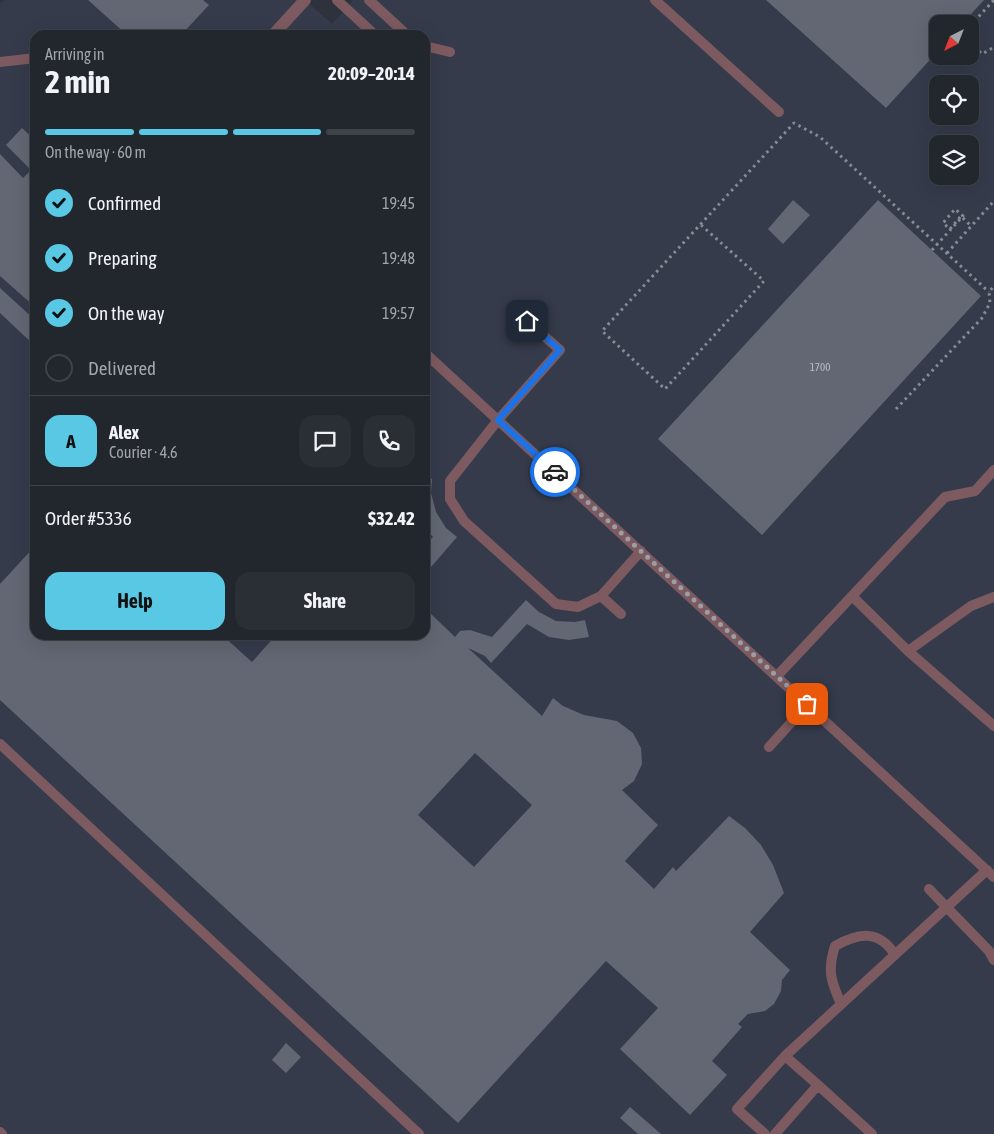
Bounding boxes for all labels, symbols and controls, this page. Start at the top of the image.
north arrow [929,15,979,65]
map controls [929,15,979,185]
text: Arriving in [45,45,105,63]
text: 20:09–20:14 [328,62,415,84]
text: 2 min [45,63,110,100]
button: locate [929,75,979,125]
button: layers [929,135,979,185]
text: On the way · 60 m [45,143,146,161]
icon: check [45,189,73,217]
text: Confirmed [88,192,161,214]
text: 19:45 [382,194,415,212]
icon: check [45,244,73,272]
text: Preparing [88,247,157,269]
text: 19:48 [382,249,415,267]
icon: check [45,299,73,327]
pin [506,300,548,342]
text: On the way [88,302,165,324]
text: 19:57 [382,304,415,322]
icon: home [513,307,541,335]
text: Delivered [88,357,156,379]
house number: 1700 [810,361,830,373]
button: chat [299,415,351,467]
button: phone [363,415,415,467]
text: Alex [109,421,139,443]
text: A [66,430,76,452]
text: Courier · 4.6 [109,443,178,461]
courier [530,447,580,497]
icon: car [541,458,569,486]
text: Order #5336 [45,507,132,529]
text: $32.42 [368,507,415,529]
button: Help [45,572,225,630]
button: Share [235,572,415,630]
pin [786,683,828,725]
icon: bag [793,690,821,718]

